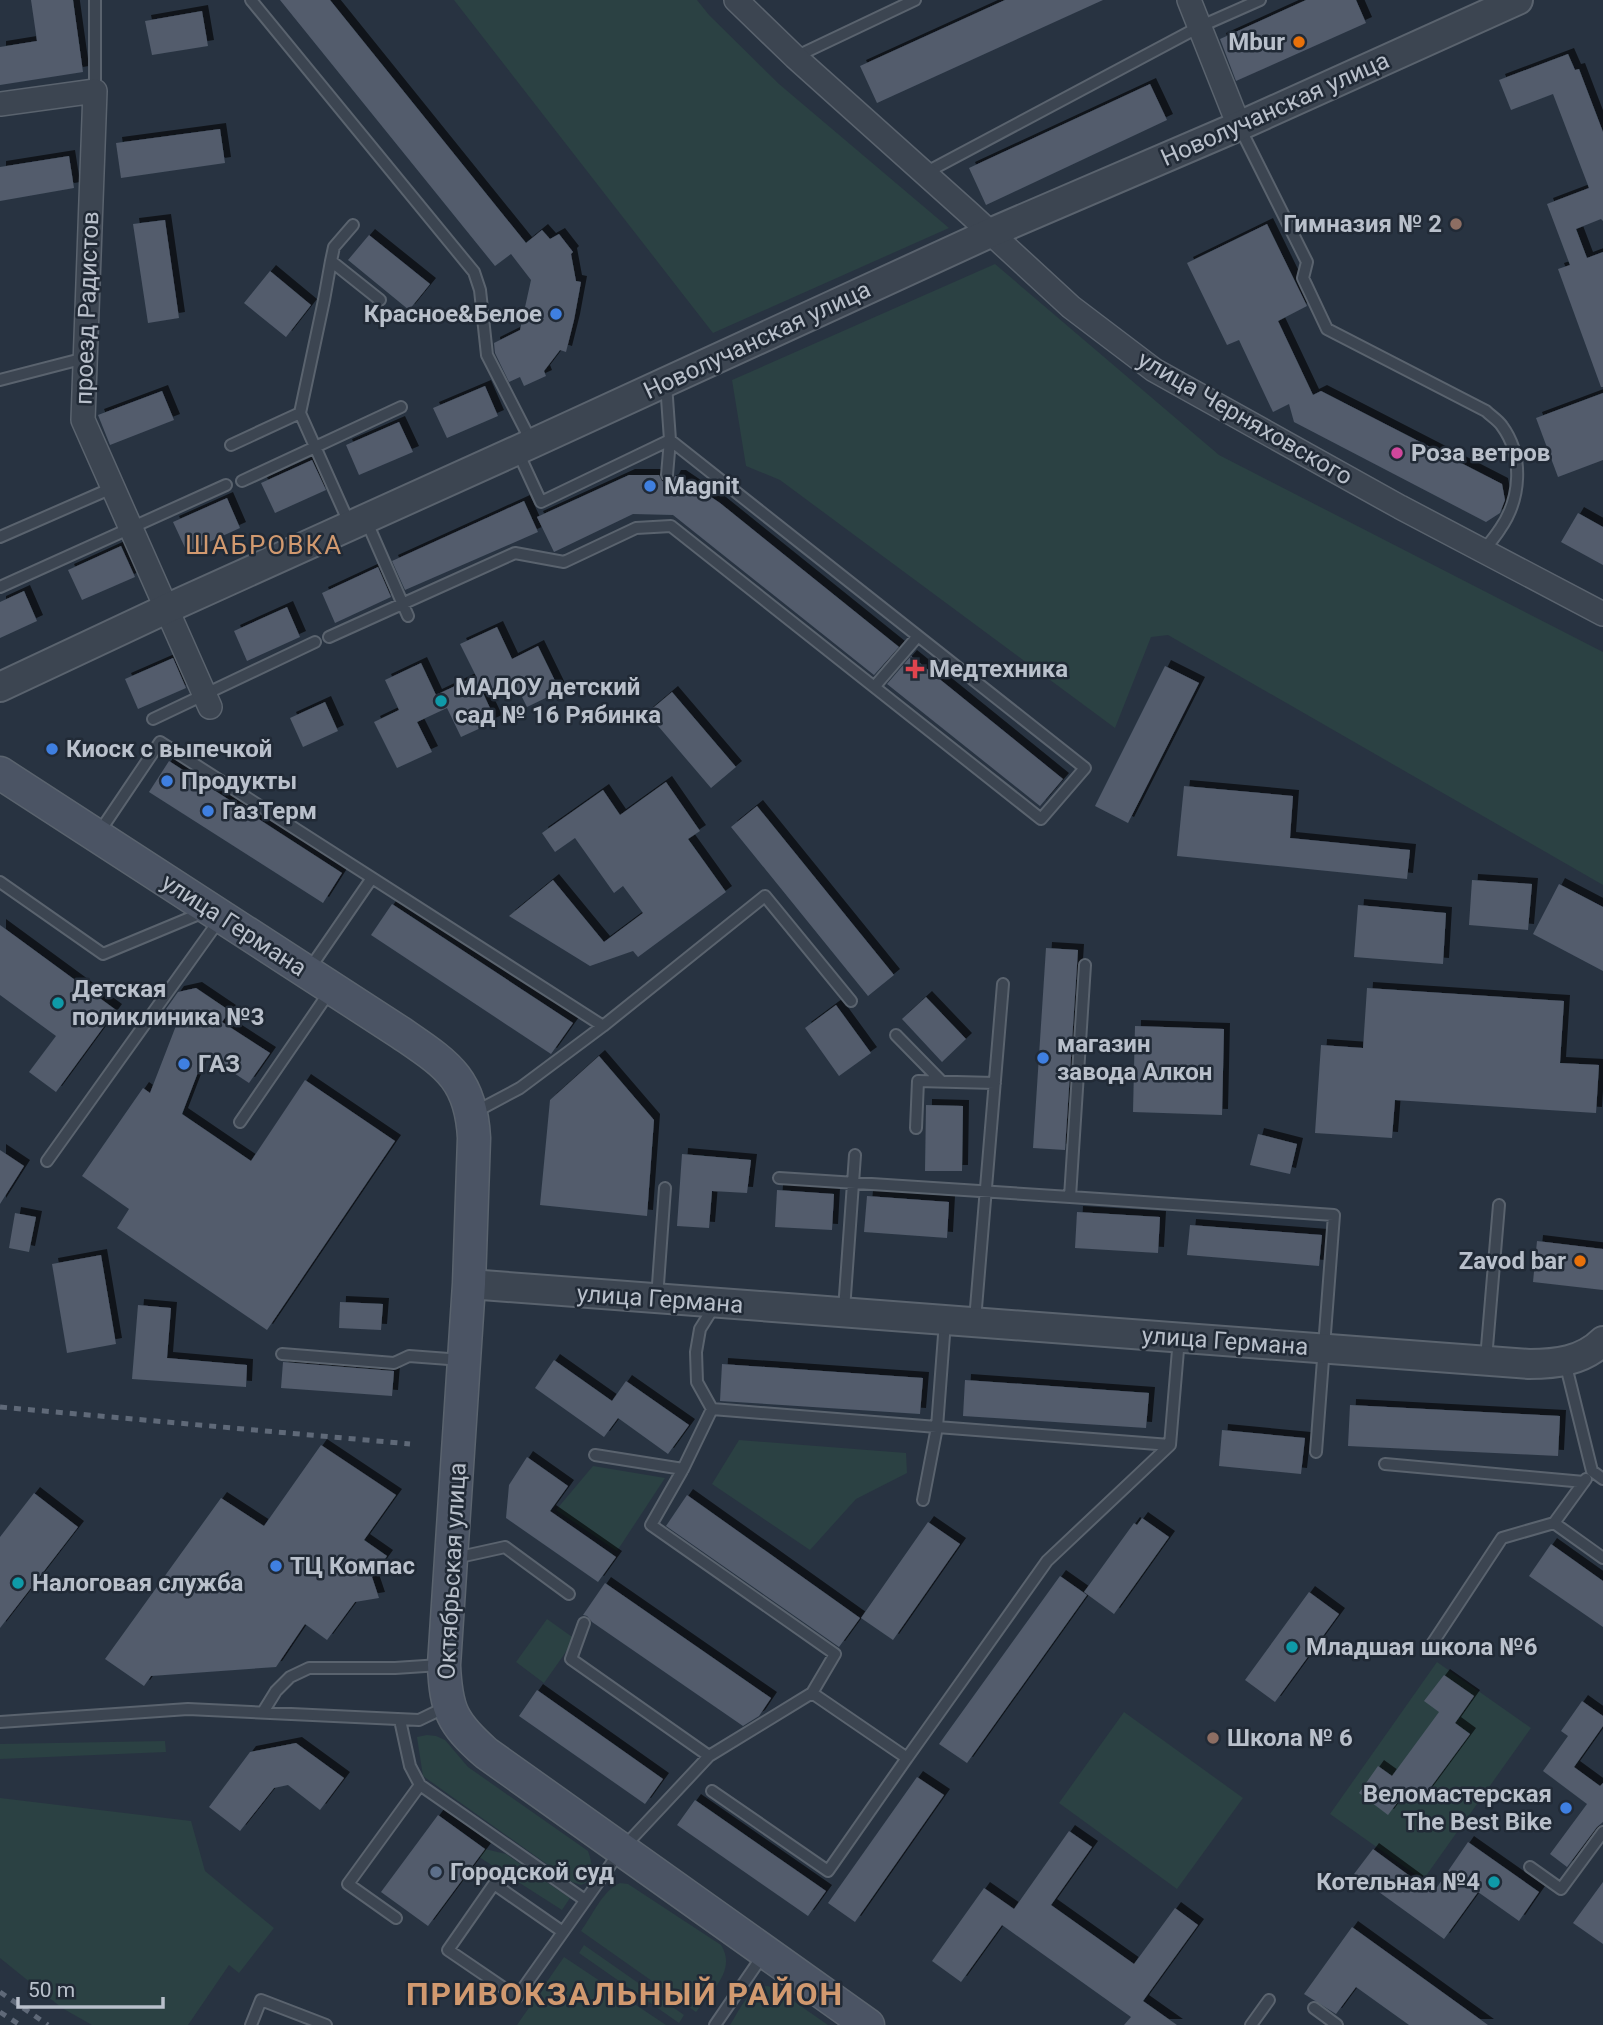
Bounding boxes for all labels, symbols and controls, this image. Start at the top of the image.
place label: Mbur [1228,28,1285,56]
marker: Mbur [1291,34,1307,50]
street label: Новолучанская улица [1157,46,1393,172]
place label: Гимназия № 2 [1283,210,1442,238]
street label: проезд Радистов [70,211,104,405]
marker: Гимназия № 2 [1448,216,1464,232]
street label: Новолучанская улица [639,275,875,405]
place label: Красное&Белое [364,300,542,328]
marker: Красное&Белое [548,306,564,322]
street label: улица Черняховского [1133,345,1357,491]
place label: Роза ветров [1411,439,1550,467]
marker: Роза ветров [1389,445,1405,461]
place label: Magnit [664,472,740,500]
marker: Magnit [642,478,658,494]
district label: ШАБРОВКА [185,530,343,560]
place label: Медтехника [929,655,1068,683]
marker: Медтехника [907,661,923,677]
place label: МАДОУ детский сад № 16 Рябинка [455,673,661,729]
marker: МАДОУ детский сад № 16 Рябинка [433,693,449,709]
place label: Киоск с выпечкой [66,735,272,763]
marker: Киоск с выпечкой [44,741,60,757]
place label: Продукты [181,767,297,795]
marker: Продукты [159,773,175,789]
place label: ГазТерм [222,797,317,825]
marker: ГазТерм [200,803,216,819]
street label: улица Германа [156,868,312,982]
place label: Детская поликлиника №3 [72,975,264,1031]
marker: Детская поликлиника №3 [50,995,66,1011]
place label: магазин завода Алкон [1057,1030,1212,1086]
place label: ГАЗ [198,1050,240,1078]
marker: магазин завода Алкон [1035,1050,1051,1066]
marker: ГАЗ [176,1056,192,1072]
place label: Zavod bar [1459,1247,1566,1275]
marker: Zavod bar [1572,1253,1588,1269]
street label: улица Германа [576,1279,744,1319]
street label: улица Германа [1141,1321,1309,1361]
street label: Октябрьская улица [432,1462,472,1680]
place label: ТЦ Компас [290,1552,415,1580]
marker: ТЦ Компас [268,1558,284,1574]
place label: Налоговая служба [32,1569,244,1597]
marker: Налоговая служба [10,1575,26,1591]
place label: Младшая школа №6 [1306,1633,1537,1661]
marker: Младшая школа №6 [1284,1639,1300,1655]
place label: Школа № 6 [1227,1724,1353,1752]
marker: Школа № 6 [1205,1730,1221,1746]
place label: Веломастерская The Best Bike [1363,1780,1552,1836]
marker: Веломастерская The Best Bike [1558,1800,1574,1816]
place label: Городской суд [450,1858,614,1886]
marker: Городской суд [428,1864,444,1880]
place label: Котельная №4 [1316,1868,1480,1896]
marker: Котельная №4 [1486,1874,1502,1890]
scale bar [18,1966,163,2010]
district label: ПРИВОКЗАЛЬНЫЙ РАЙОН [406,1975,844,2013]
text: 50 m [28,1978,75,2002]

